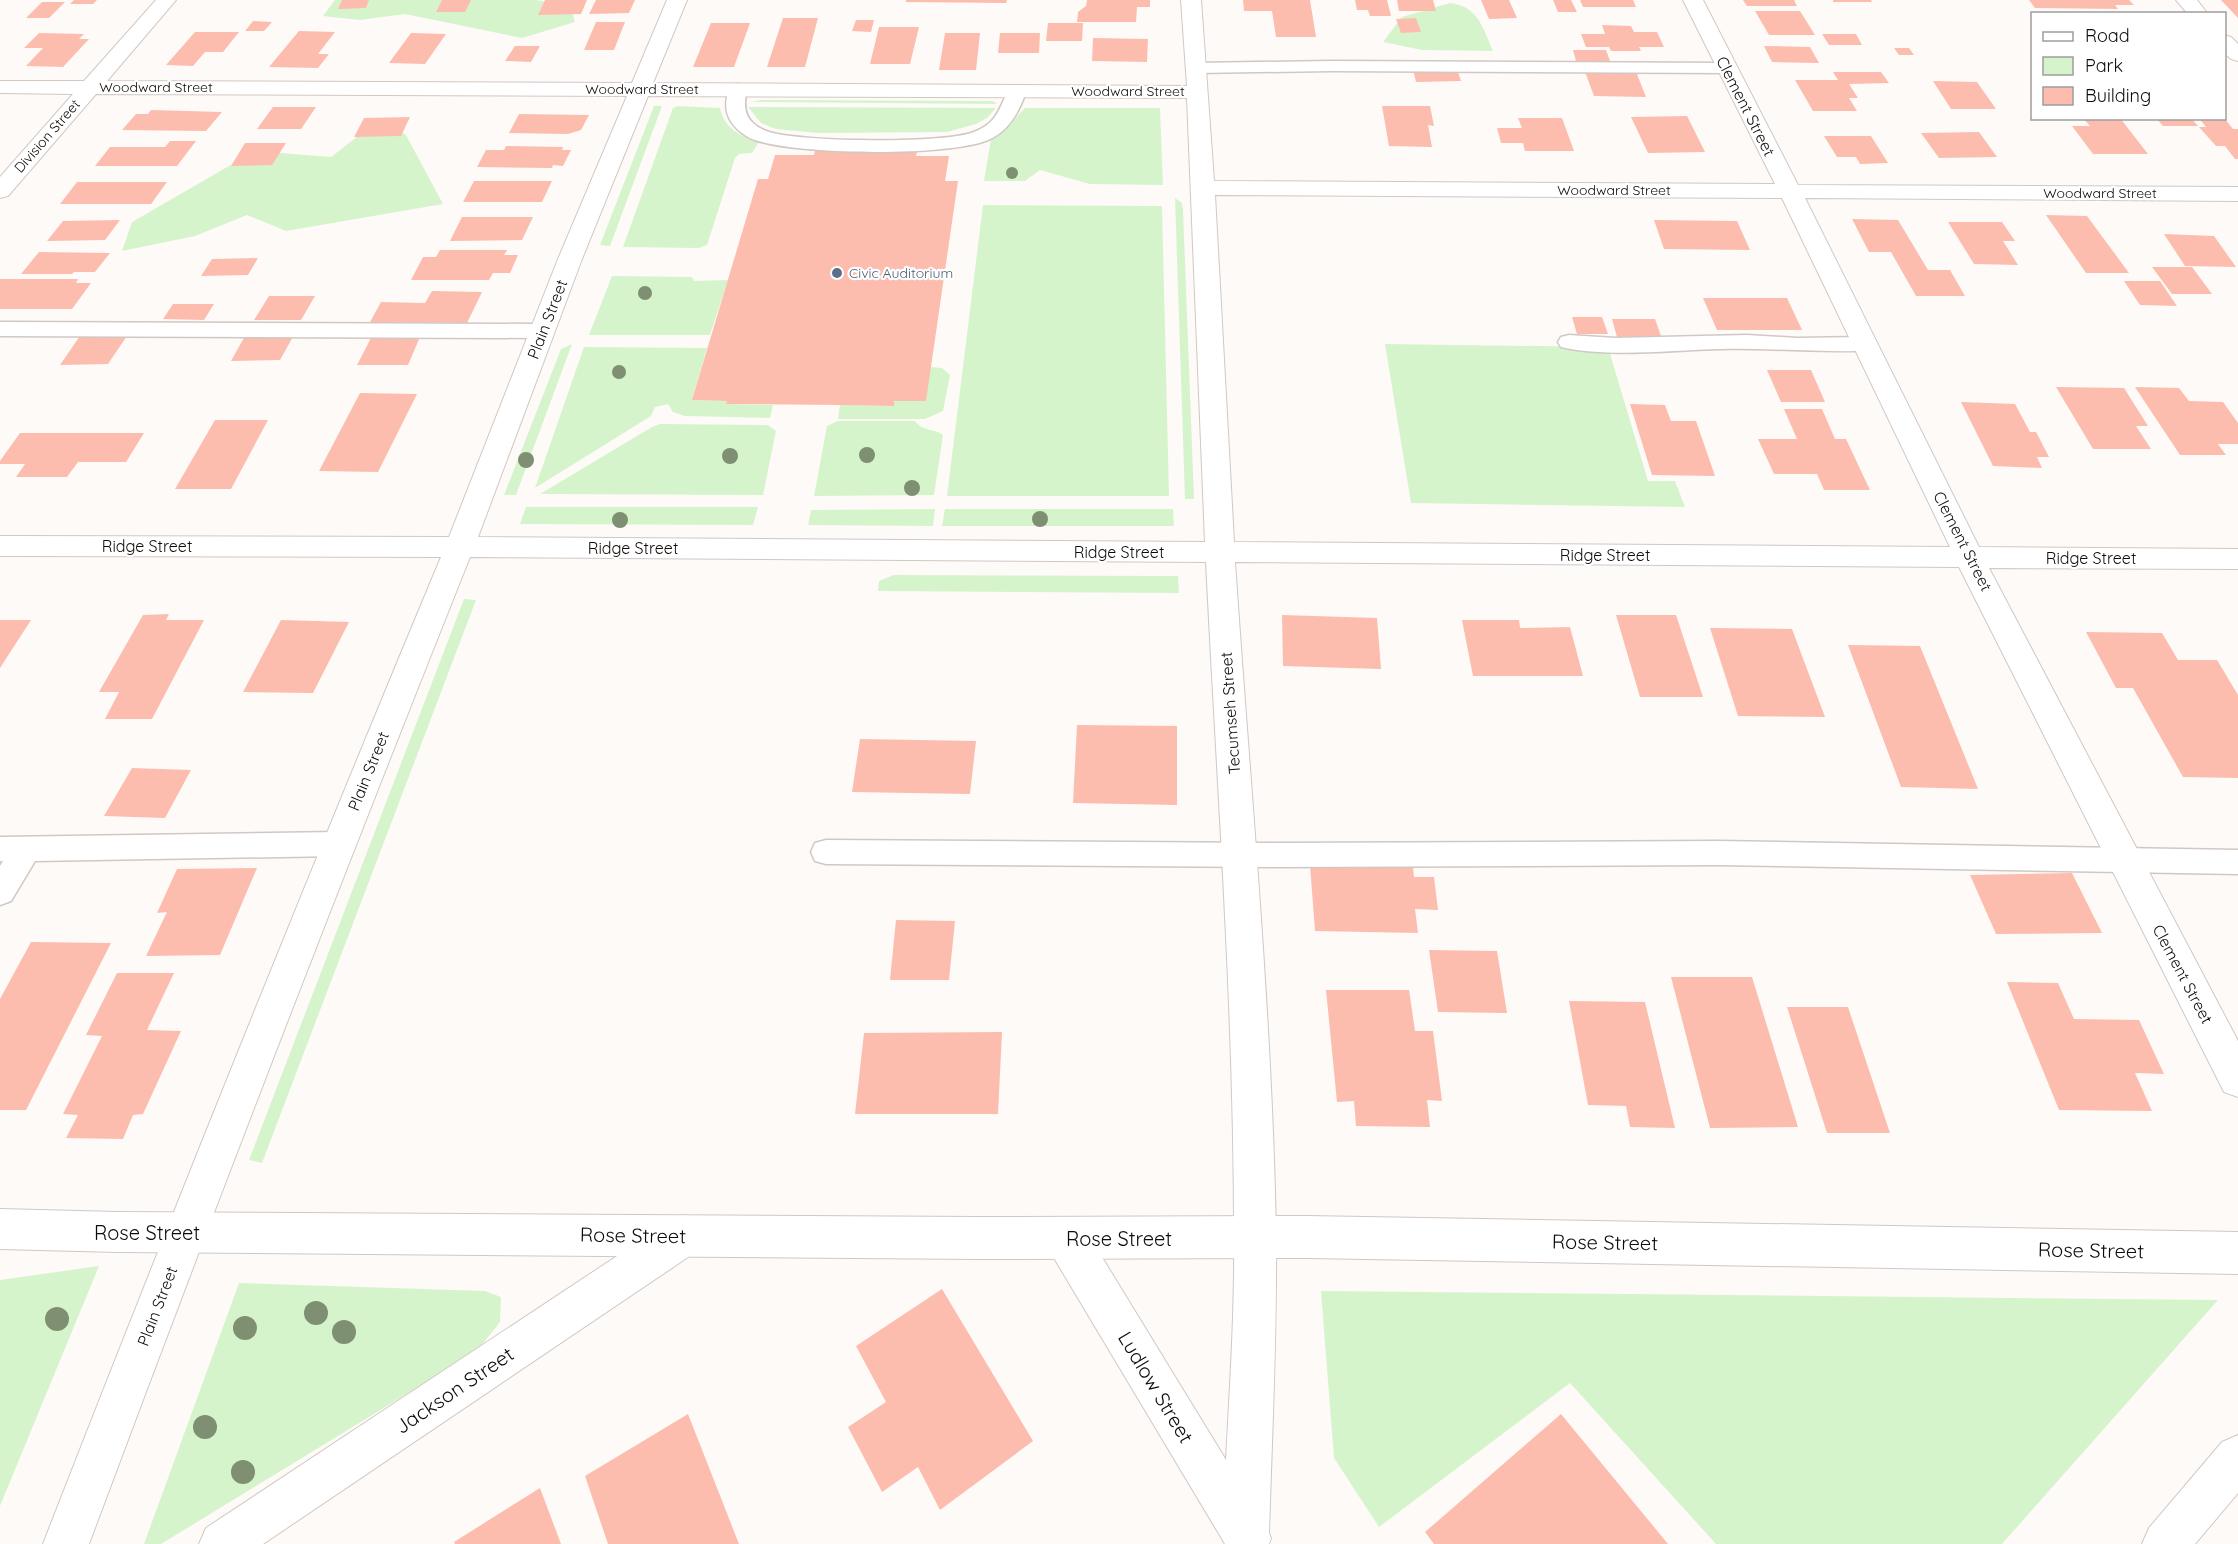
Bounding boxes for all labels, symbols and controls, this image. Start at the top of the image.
legend [2031,12,2226,120]
text: Road [2085,24,2130,47]
street label: Clement Street [1712,53,1780,159]
text: Park [2085,54,2123,77]
street label: Woodward Street [99,78,213,96]
street label: Woodward Street [585,80,699,98]
street label: Woodward Street [1071,82,1185,100]
text: Building [2085,84,2151,107]
street label: Division Street [10,95,84,176]
street label: Woodward Street [1557,181,1671,199]
street label: Woodward Street [2043,184,2157,202]
place label: Civic Auditorium [849,264,953,282]
marker: Civic Auditorium [830,266,844,280]
street label: Plain Street [523,276,571,362]
street label: Clement Street [1929,488,1997,594]
street label: Ridge Street [102,536,192,556]
street label: Ridge Street [588,538,678,558]
street label: Ridge Street [1074,542,1164,562]
street label: Ridge Street [1560,545,1650,565]
street label: Ridge Street [2046,548,2136,568]
street label: Tecumseh Street [1216,651,1244,775]
street label: Plain Street [343,728,393,814]
street label: Clement Street [2148,921,2218,1027]
street label: Rose Street [94,1220,200,1245]
street label: Rose Street [580,1222,687,1248]
street label: Rose Street [1066,1226,1172,1251]
street label: Rose Street [1552,1229,1659,1255]
street label: Rose Street [2038,1237,2145,1263]
street label: Plain Street [133,1263,181,1349]
street label: Ludlow Street [1113,1327,1199,1448]
street label: Jackson Street [390,1341,518,1439]

